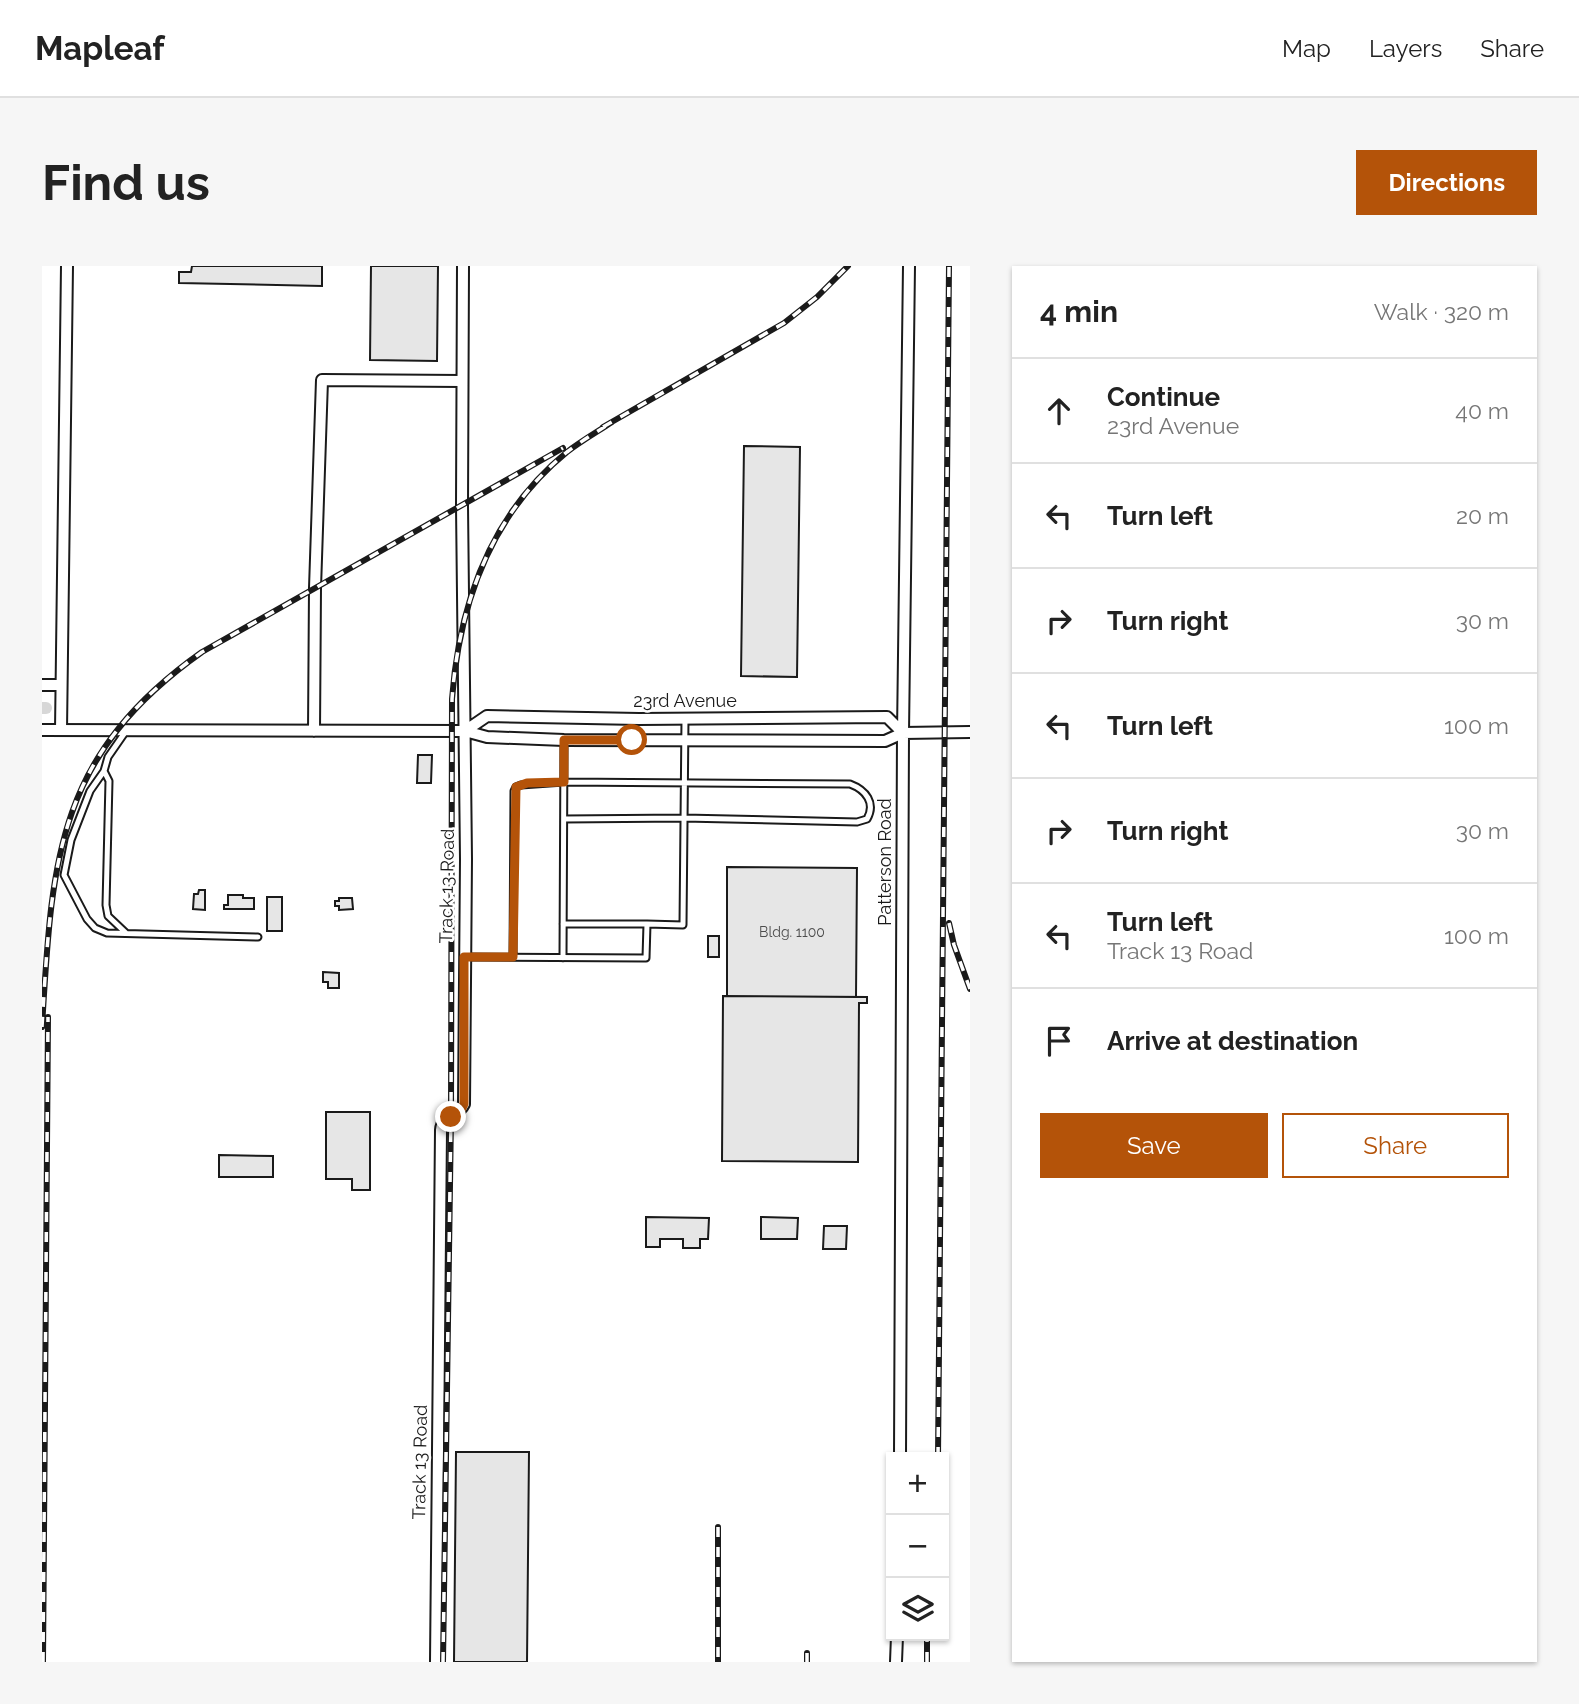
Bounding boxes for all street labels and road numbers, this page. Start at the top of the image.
street label: 23rd Avenue [633,690,737,711]
street label: Patterson Road [874,798,895,926]
street label: Track 13 Road [435,829,458,943]
street label: Track 13 Road [408,1405,431,1519]

